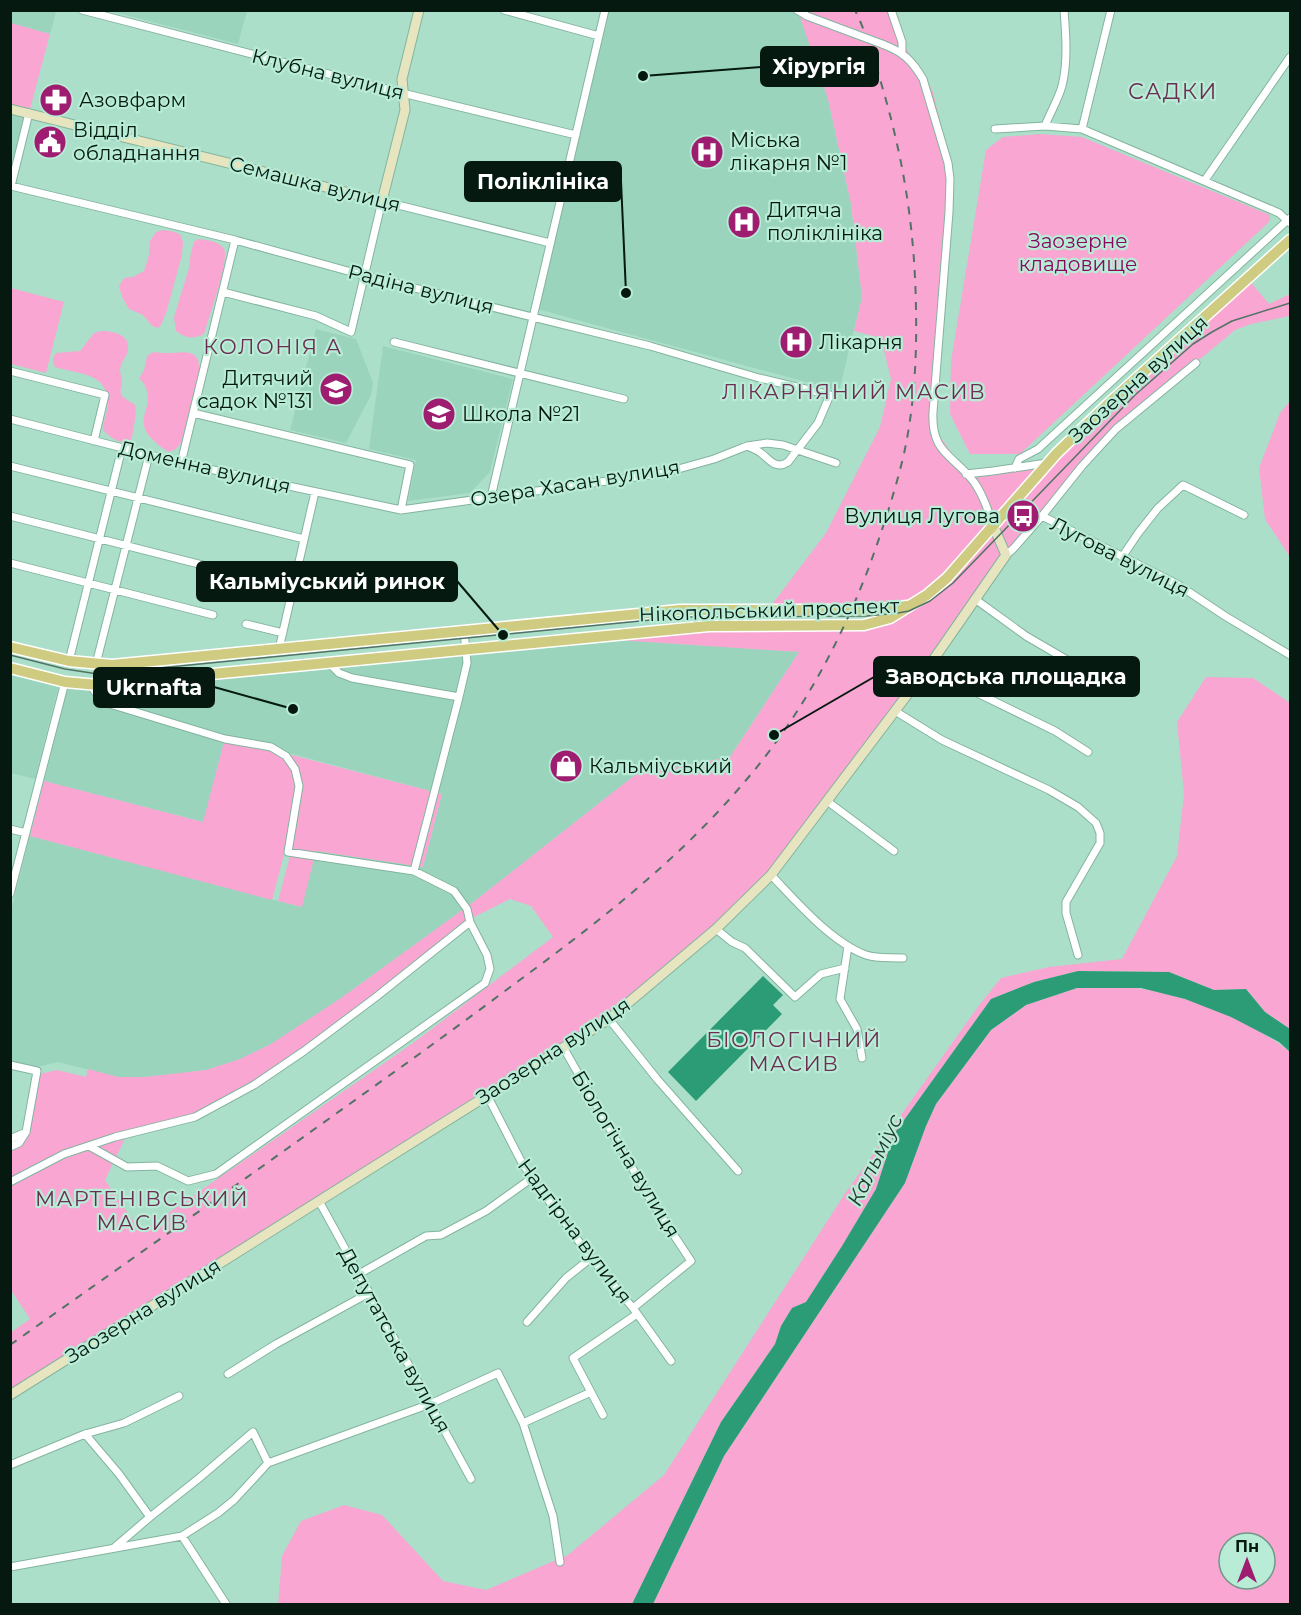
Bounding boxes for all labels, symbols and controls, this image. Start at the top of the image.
street label: Клубна вулиця [249,43,407,105]
callout: Хірургія [761,47,878,86]
text: Хірургія [772,54,866,79]
district label: САДКИ [1128,78,1218,105]
pharmacy icon: Азовфарм [38,82,74,118]
place label: Азовфарм [79,88,186,112]
place label: Відділ обладнання [73,118,200,165]
public building icon: Відділ обладнання [32,124,68,160]
place label: Міська лікарня №1 [730,128,848,175]
hospital icon: Міська лікарня №1 [689,134,725,170]
street label: Семашка вулиця [227,151,403,217]
callout: Поліклініка [465,162,621,201]
text: Поліклініка [477,169,609,194]
place label: Дитяча поліклініка [767,198,883,245]
hospital icon: Дитяча поліклініка [726,204,762,240]
park label: Заозерне кладовище [1019,229,1137,276]
street label: Радіна вулиця [346,259,496,319]
street label: Заозерна вулиця [1063,310,1213,448]
hospital icon: Лікарня [778,324,814,360]
place label: Лікарня [819,330,903,354]
district label: КОЛОНІЯ А [203,334,343,359]
place label: Дитячий садок №131 [197,366,313,413]
school or university icon: Дитячий садок №131 [318,371,354,407]
district label: ЛІКАРНЯНИЙ МАСИВ [722,379,986,404]
school or university icon: Школа №21 [421,396,457,432]
place label: Школа №21 [462,402,580,426]
street label: Доменна вулиця [117,436,293,498]
street label: Озера Хасан вулиця [469,455,681,511]
bus stop icon: Вулиця Лугова [1005,498,1041,534]
place label: Вулиця Лугова [844,504,1000,528]
street label: Лугова вулиця [1047,512,1193,602]
callout: Кальміуський ринок [197,562,457,601]
text: Кальміуський ринок [209,569,446,594]
street label: Нікопольський проспект [638,593,900,627]
callout: Заводська площадка [874,657,1139,696]
text: Заводська площадка [885,664,1126,689]
callout: Ukrnafta [94,668,214,707]
text: Ukrnafta [106,675,202,700]
shop icon: Кальміуський [548,748,584,784]
place label: Кальміуський [589,754,732,778]
street label: Заозерна вулиця [471,992,635,1110]
district label: БІОЛОГІЧНИЙ МАСИВ [706,1027,882,1076]
street label: Біологічна вулиця [567,1066,685,1242]
water label: Кальміус [842,1110,908,1210]
street label: Надгірна вулиця [513,1154,637,1308]
district label: МАРТЕНІВСЬКИЙ МАСИВ [35,1186,249,1235]
street label: Депутатська вулиця [334,1243,456,1437]
street label: Заозерна вулиця [61,1253,225,1369]
north arrow [1217,1531,1277,1591]
text: Пн [1235,1537,1259,1556]

